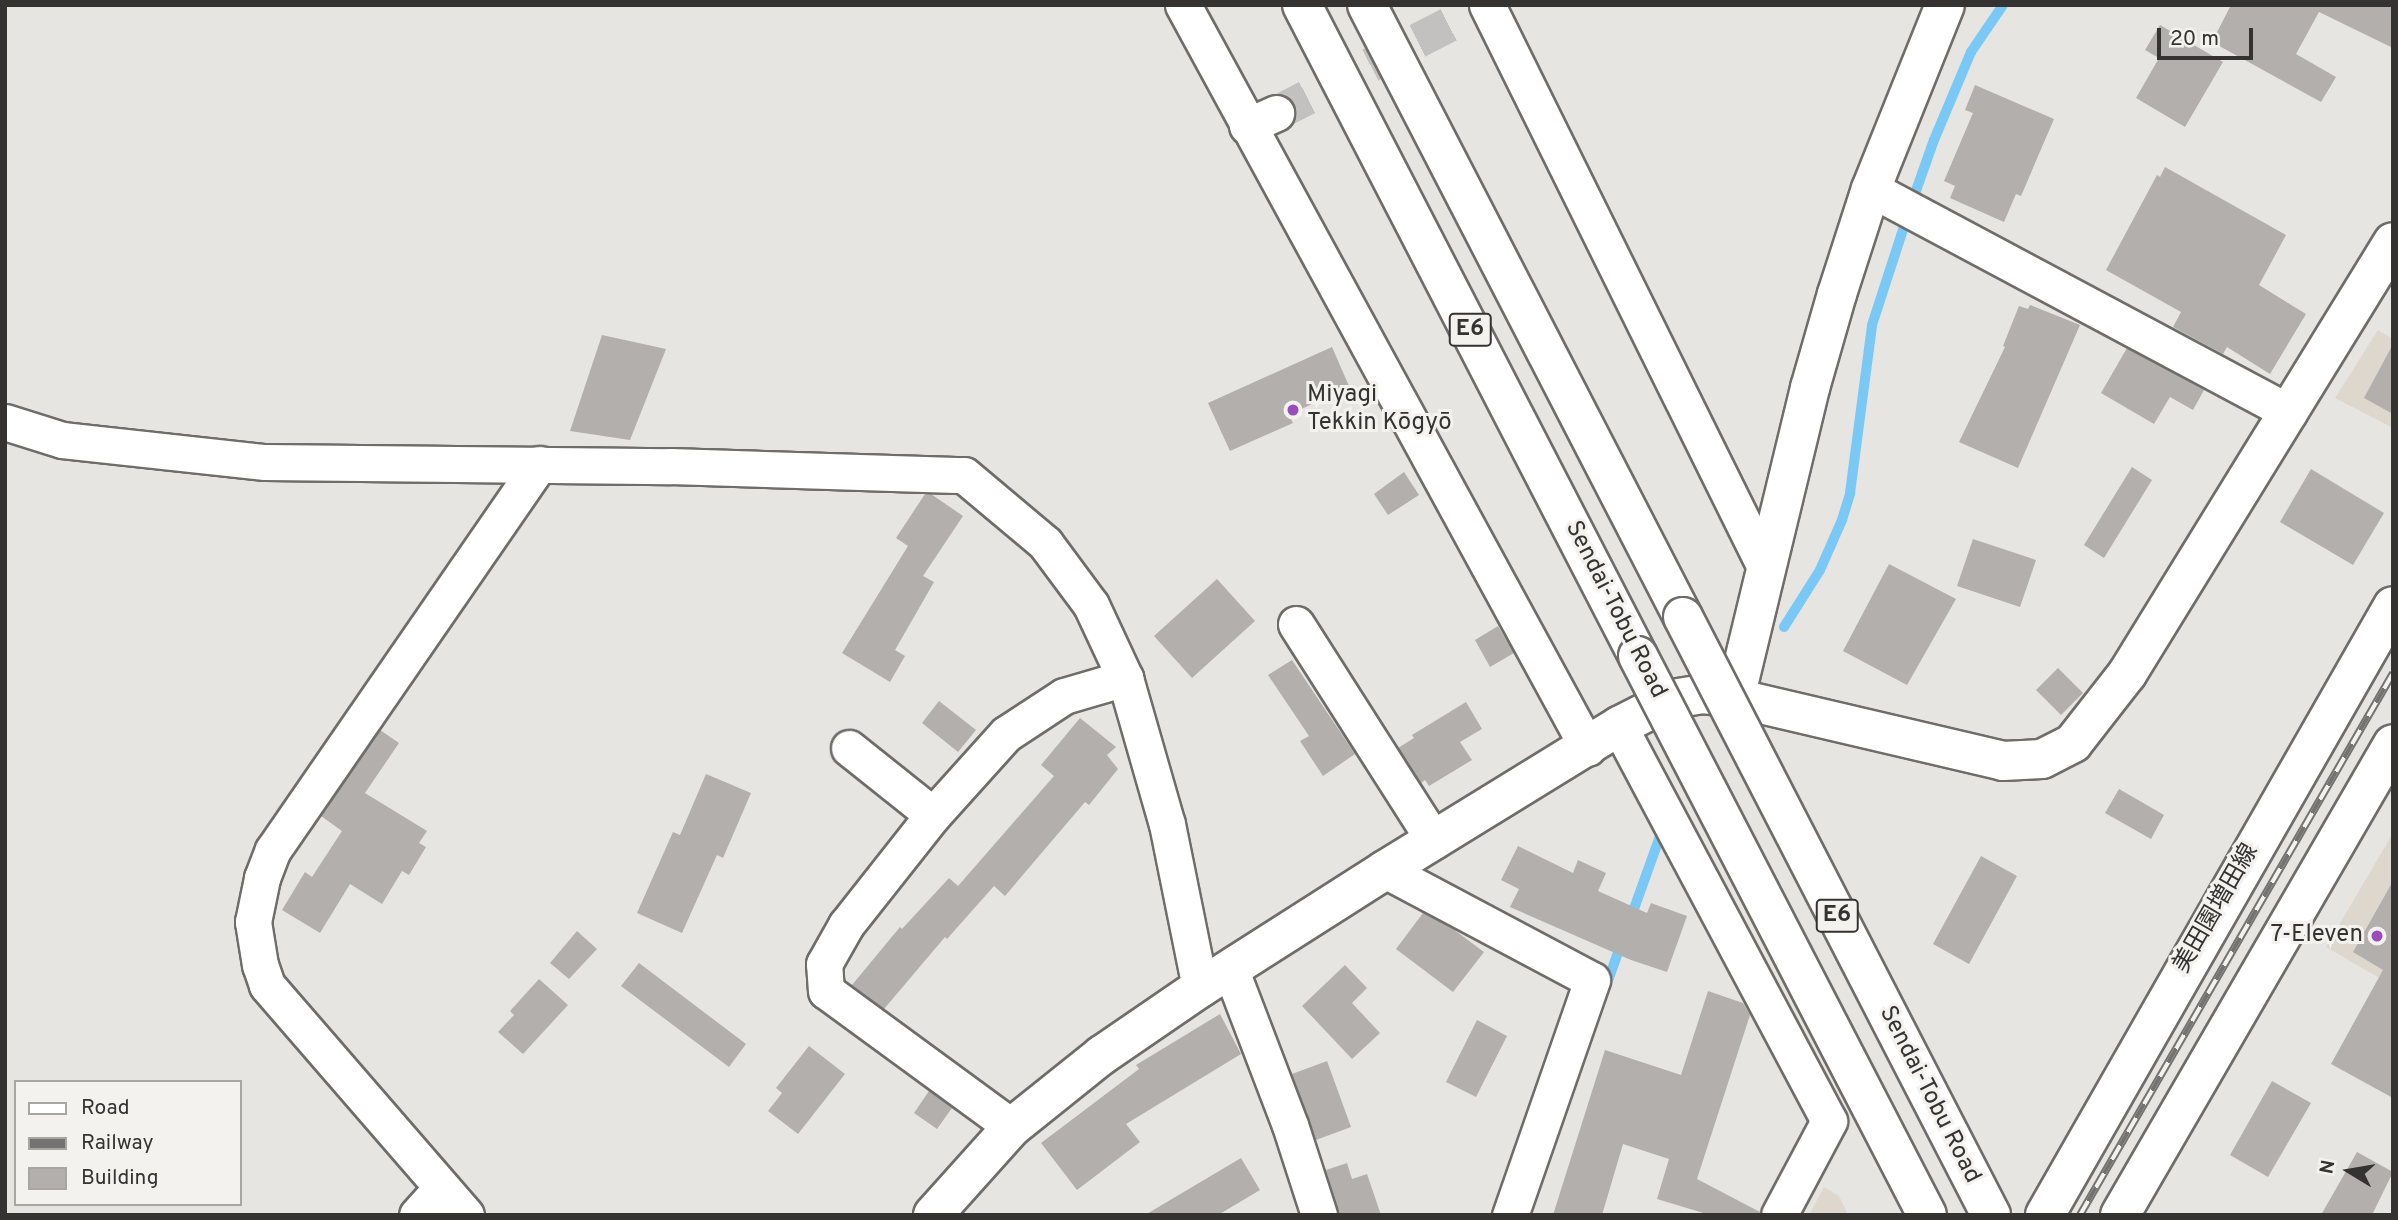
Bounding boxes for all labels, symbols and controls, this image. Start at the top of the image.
scale bar [2160,14,2256,58]
text: 20 m [2170,26,2219,53]
road number: E6 [1447,310,1493,350]
place label: Miyagi Tekkin Kōgyō [1307,382,1452,438]
marker: Miyagi Tekkin Kōgyō [1285,402,1301,418]
street label: Sendai-Tobu Road [1558,517,1672,703]
street label: 美田園増田線 [2169,839,2265,979]
road number: E6 [1814,897,1860,936]
place label: 7-Eleven [2270,922,2363,950]
marker: 7-Eleven [2369,928,2385,944]
street label: Sendai-Tobu Road [1872,1002,1986,1188]
legend [14,1080,242,1206]
text: Road [81,1095,130,1122]
text: Railway [81,1130,154,1157]
north arrow [2314,1136,2384,1206]
text: N [2315,1158,2341,1176]
text: Building [81,1165,159,1192]

